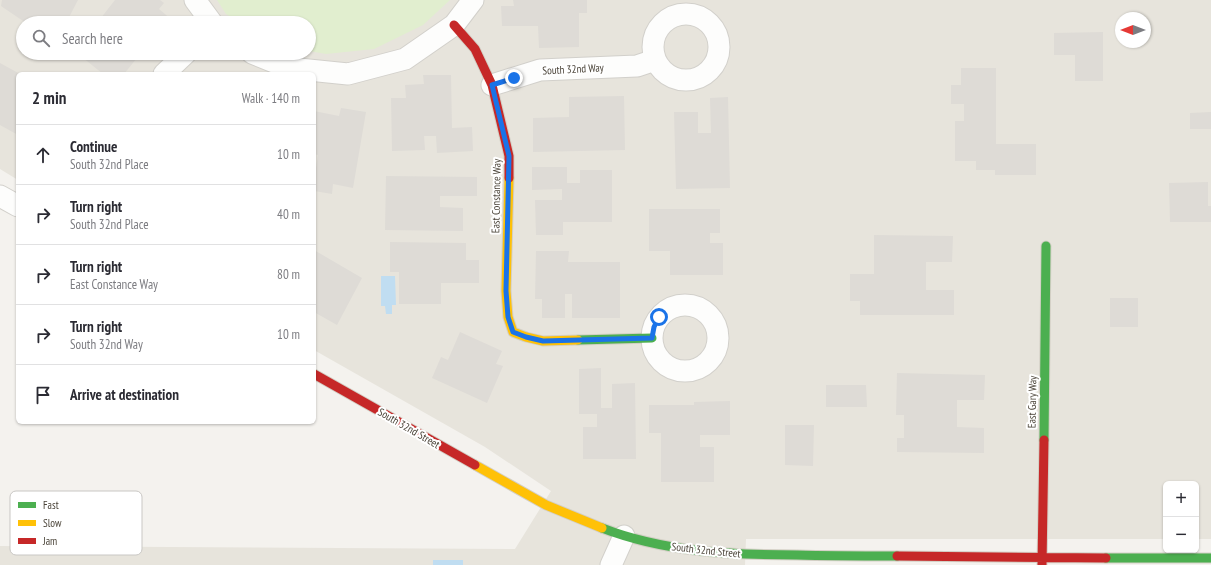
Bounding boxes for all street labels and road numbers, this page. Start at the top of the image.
street label: South 32nd Way [542,60,605,78]
street label: East Constance Way [488,158,504,233]
street label: East Gary Way [1025,375,1039,428]
street label: South 32nd Street [376,405,442,451]
street label: South 32nd Street [671,539,741,561]

